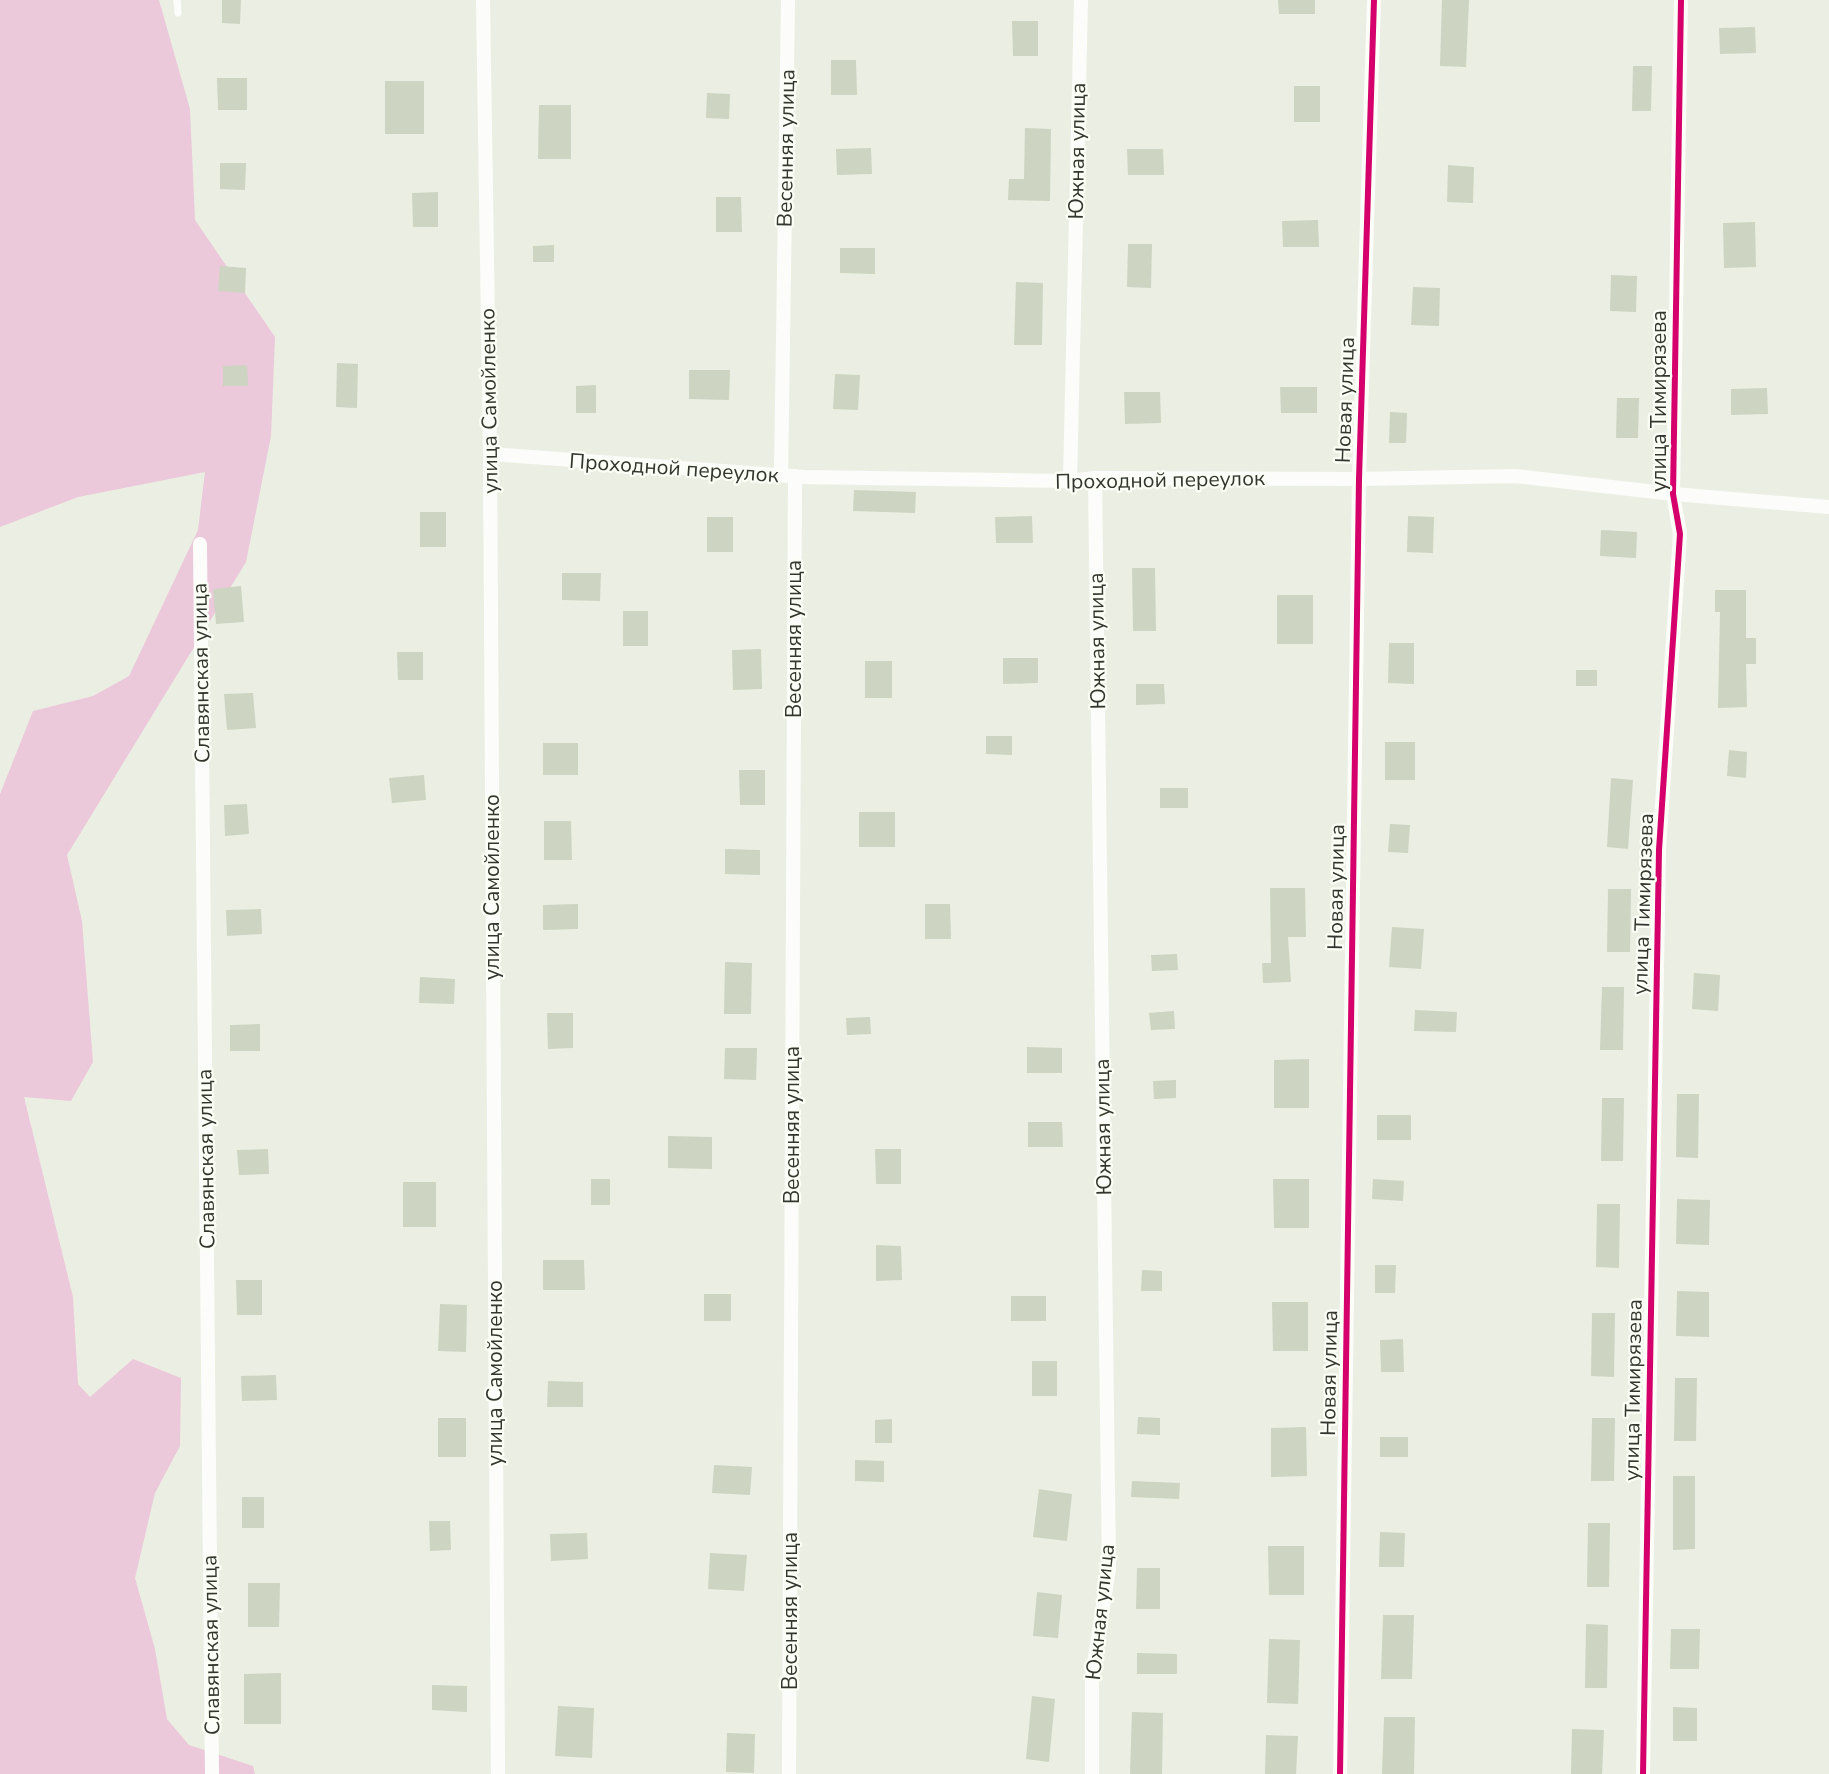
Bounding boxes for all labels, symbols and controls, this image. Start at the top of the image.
street label: Весенняя улица [771,69,801,227]
street label: Южная улица [1062,82,1092,220]
street label: улица Самойленко [473,308,505,494]
street label: улица Тимирязева [1645,310,1673,492]
street label: Новая улица [1329,337,1361,463]
street label: Проходной переулок [568,447,781,489]
street label: Проходной переулок [1055,464,1266,496]
street label: Весенняя улица [780,560,808,718]
street label: Южная улица [1082,572,1112,710]
street label: Славянская улица [185,583,217,763]
street label: улица Самойленко [478,794,506,980]
street label: улица Тимирязева [1626,813,1660,995]
street label: Новая улица [1321,824,1351,950]
street label: Весенняя улица [778,1046,806,1204]
street label: Южная улица [1088,1058,1118,1196]
street label: Славянская улица [190,1069,222,1249]
street label: улица Самойленко [481,1280,509,1466]
street label: улица Тимирязева [1617,1299,1649,1481]
street label: Новая улица [1314,1310,1344,1436]
street label: Весенняя улица [776,1532,804,1690]
street label: Южная улица [1079,1543,1121,1681]
street label: Славянская улица [195,1555,227,1735]

